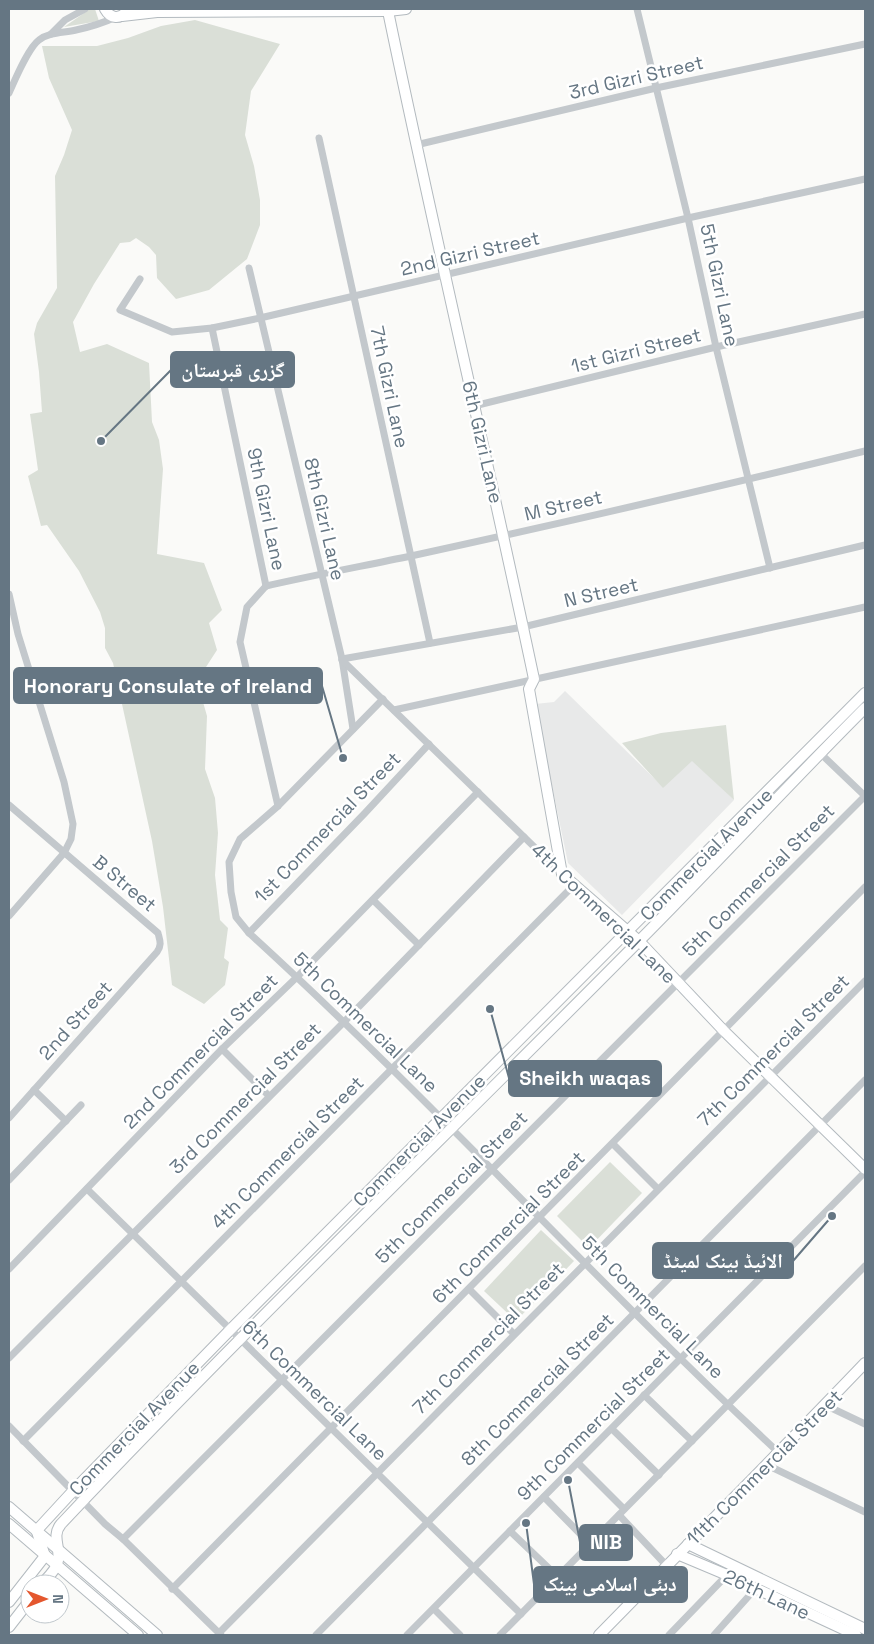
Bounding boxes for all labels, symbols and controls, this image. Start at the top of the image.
street label: 3rd Gizri Street [566,50,706,105]
street label: 5th Gizri Lane [694,222,745,349]
street label: 2nd Gizri Street [398,225,542,282]
street label: 1st Gizri Street [568,322,704,379]
street label: 7th Gizri Lane [364,324,415,450]
callout: گزری قبرستان [171,352,294,387]
text: گزری قبرستان [181,357,285,383]
street label: 6th Gizri Lane [456,378,509,506]
street label: 9th Gizri Lane [241,445,292,573]
street label: 8th Gizri Lane [298,455,351,583]
street label: M Street [522,484,605,527]
street label: N Street [561,572,641,613]
callout: Honorary Consulate of Ireland [14,668,322,703]
text: Honorary Consulate of Ireland [24,673,312,699]
street label: 1st Commercial Street [249,747,406,908]
street label: Commercial Avenue [635,783,778,926]
street label: 5th Commercial Street [677,799,840,962]
street label: 4th Commercial Lane [526,838,682,989]
street label: B Street [88,850,162,917]
street label: 5th Commercial Lane [288,947,443,1098]
street label: 2nd Commercial Street [117,968,283,1134]
street label: 7th Commercial Street [692,969,855,1132]
street label: 2nd Street [33,975,118,1065]
street label: 3rd Commercial Street [164,1017,327,1180]
callout: Sheikh waqas [509,1061,661,1096]
text: Sheikh waqas [519,1065,651,1091]
street label: Commercial Avenue [348,1069,491,1212]
street label: 4th Commercial Street [206,1071,369,1234]
street label: 5th Commercial Street [370,1106,533,1269]
street label: 6th Commercial Street [427,1146,590,1309]
street label: 5th Commercial Lane [576,1231,729,1384]
callout: الائیڈ بینک لمیٹڈ [653,1243,793,1278]
text: الائیڈ بینک لمیٹڈ [663,1248,783,1274]
street label: 7th Commercial Street [407,1257,570,1420]
street label: 8th Commercial Street [456,1308,619,1471]
street label: 6th Commercial Lane [237,1315,392,1466]
street label: 9th Commercial Street [512,1343,675,1506]
street label: Commercial Avenue [64,1356,205,1501]
street label: 11th Commercial Street [681,1384,848,1551]
callout: NIB [580,1525,632,1560]
text: NIB [590,1529,622,1555]
street label: 26th Lane [720,1564,814,1625]
callout: دبئی اسلامی بینک [534,1567,687,1602]
text: دبئی اسلامی بینک [543,1571,677,1597]
north arrow [20,1574,70,1624]
text: N [49,1594,67,1604]

